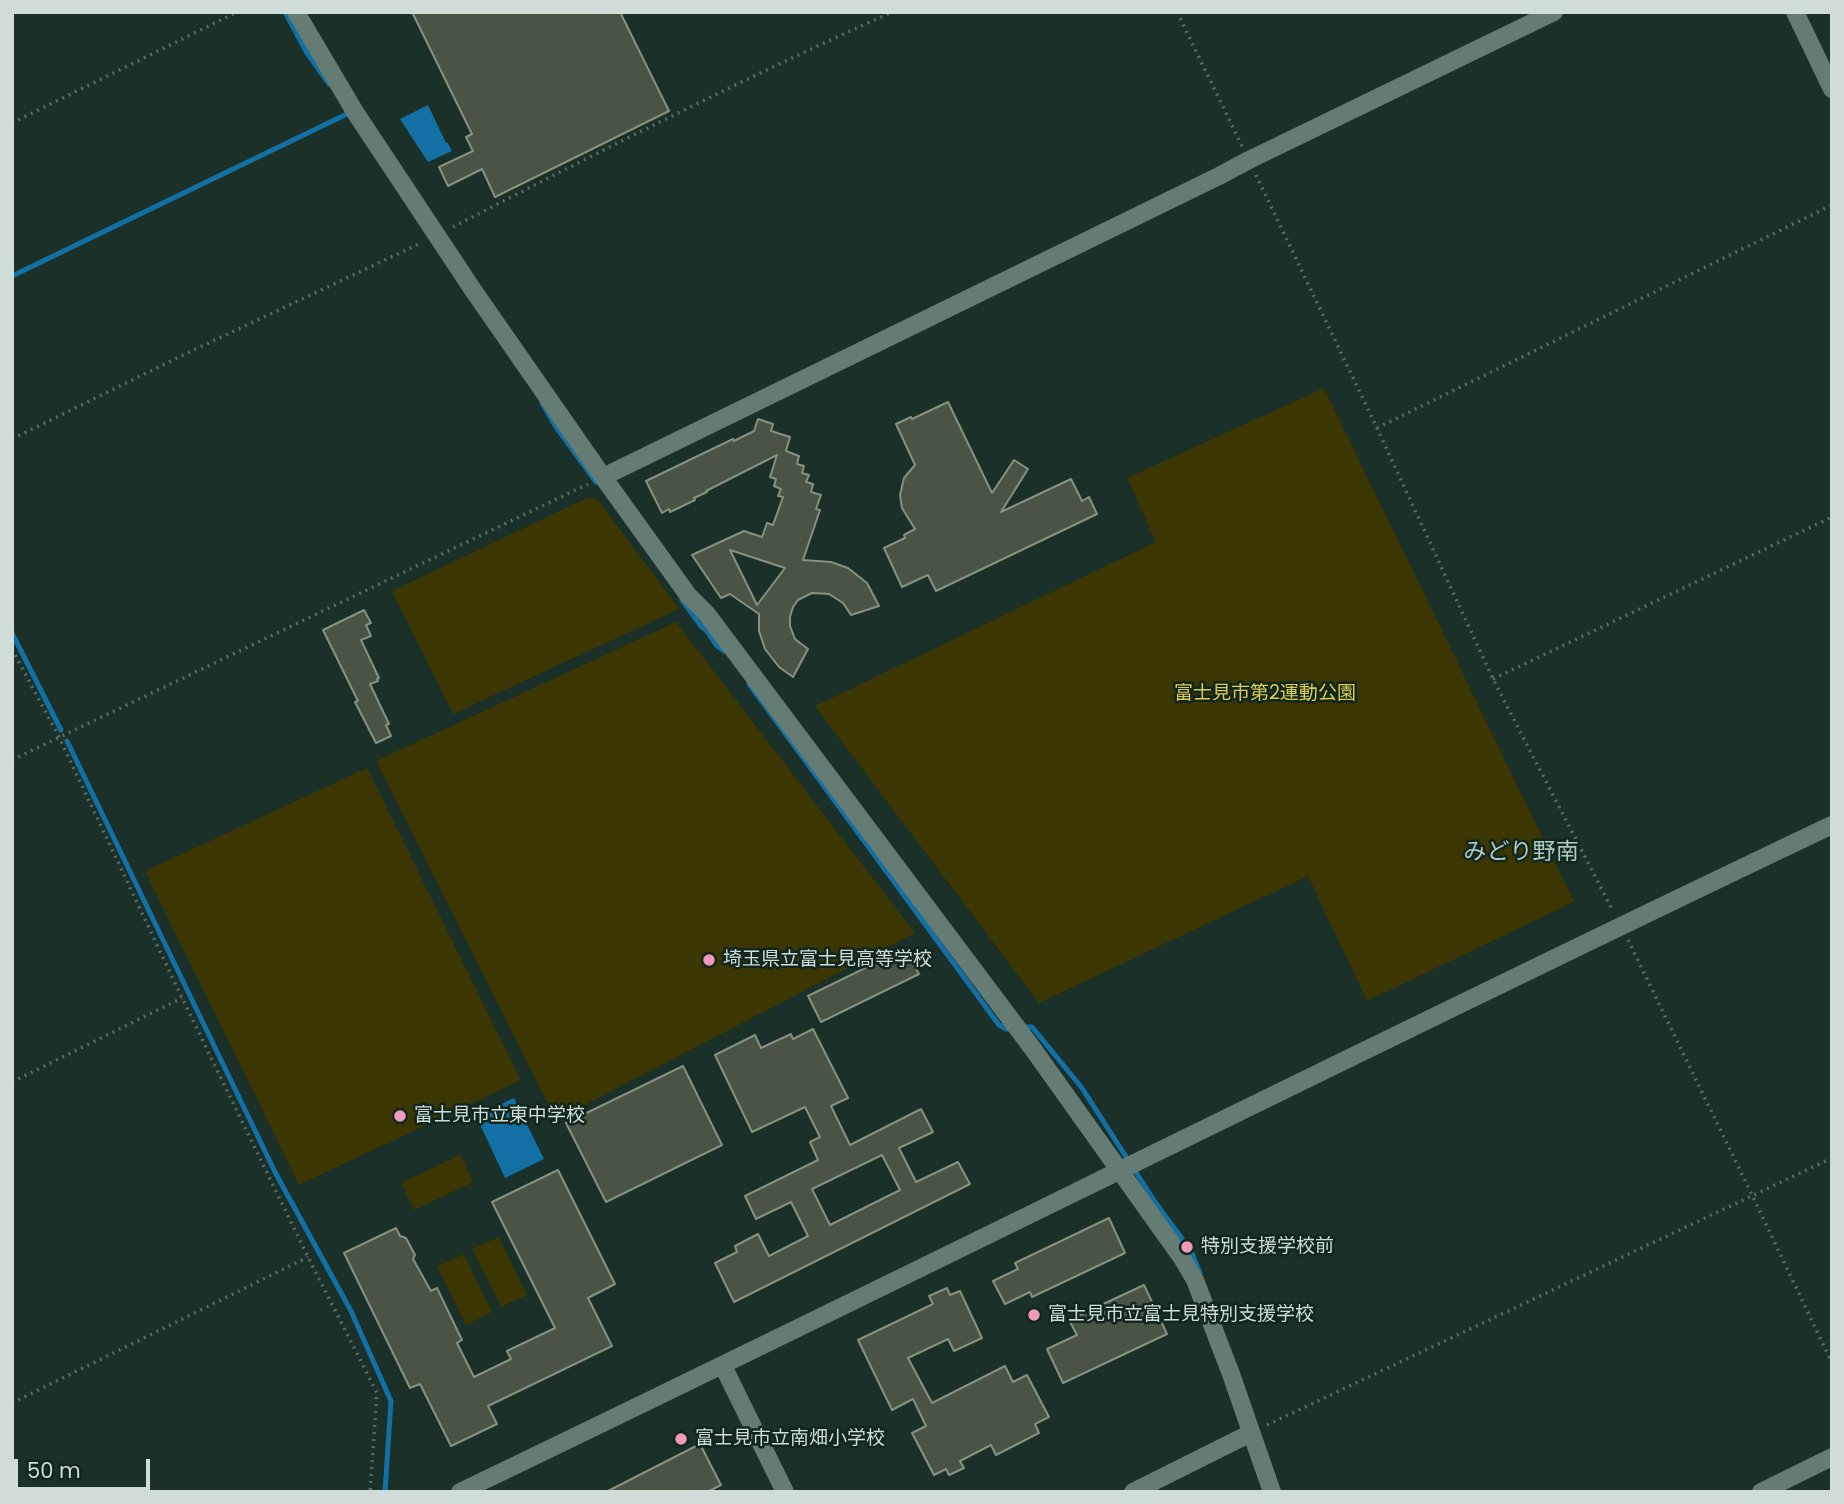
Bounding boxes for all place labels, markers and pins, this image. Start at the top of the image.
place label: 埼玉県立富士見高等学校 [723,949,932,971]
marker: 埼玉県立富士見高等学校 [701,952,717,968]
place label: 富士見市立東中学校 [414,1105,585,1127]
marker: 富士見市立東中学校 [392,1108,408,1124]
place label: 特別支援学校前 [1201,1236,1334,1258]
marker: 特別支援学校前 [1179,1239,1195,1255]
place label: 富士見市立富士見特別支援学校 [1048,1304,1314,1326]
marker: 富士見市立富士見特別支援学校 [1026,1307,1042,1323]
place label: 富士見市立南畑小学校 [695,1428,885,1450]
marker: 富士見市立南畑小学校 [673,1431,689,1447]

